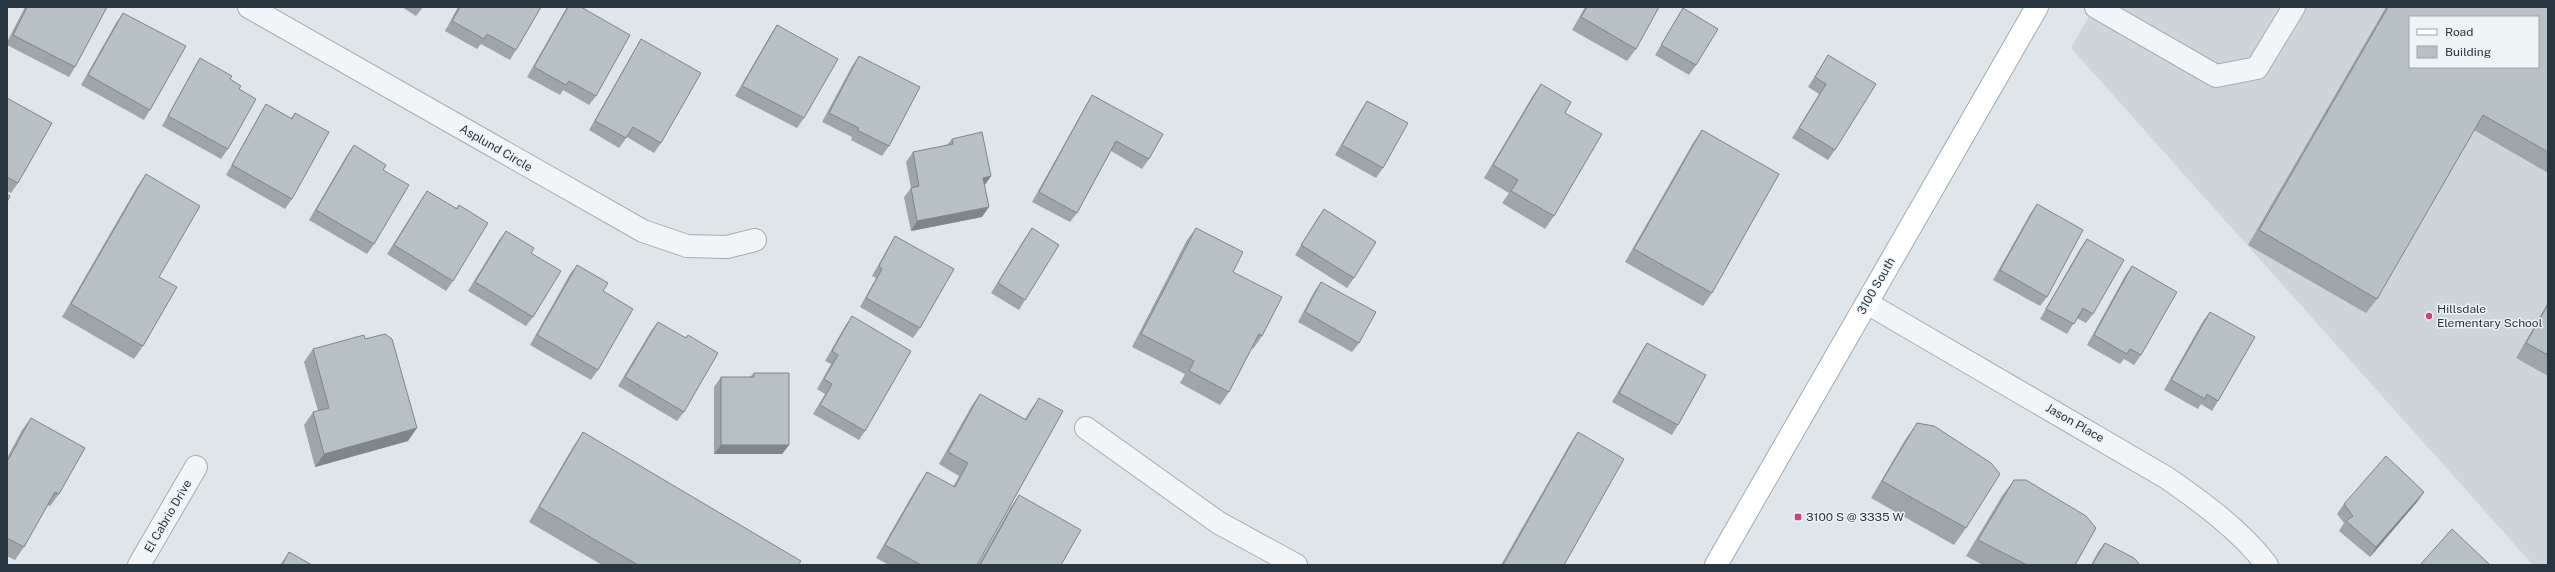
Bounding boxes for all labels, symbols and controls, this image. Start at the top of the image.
legend [2409,16,2539,68]
text: Road [2445,25,2473,39]
text: Building [2445,45,2491,59]
street label: Asplund Circle [457,122,535,175]
street label: 3100 South [1854,255,1898,317]
place label: Hillsdale Elementary School [2437,302,2543,330]
marker: Hillsdale Elementary School [2424,311,2434,321]
street label: Jason Place [2043,401,2107,445]
street label: El Cabrio Drive [141,477,195,555]
place label: 3100 S @ 3335 W [1806,510,1904,524]
marker: 3100 S @ 3335 W [1793,512,1803,522]

